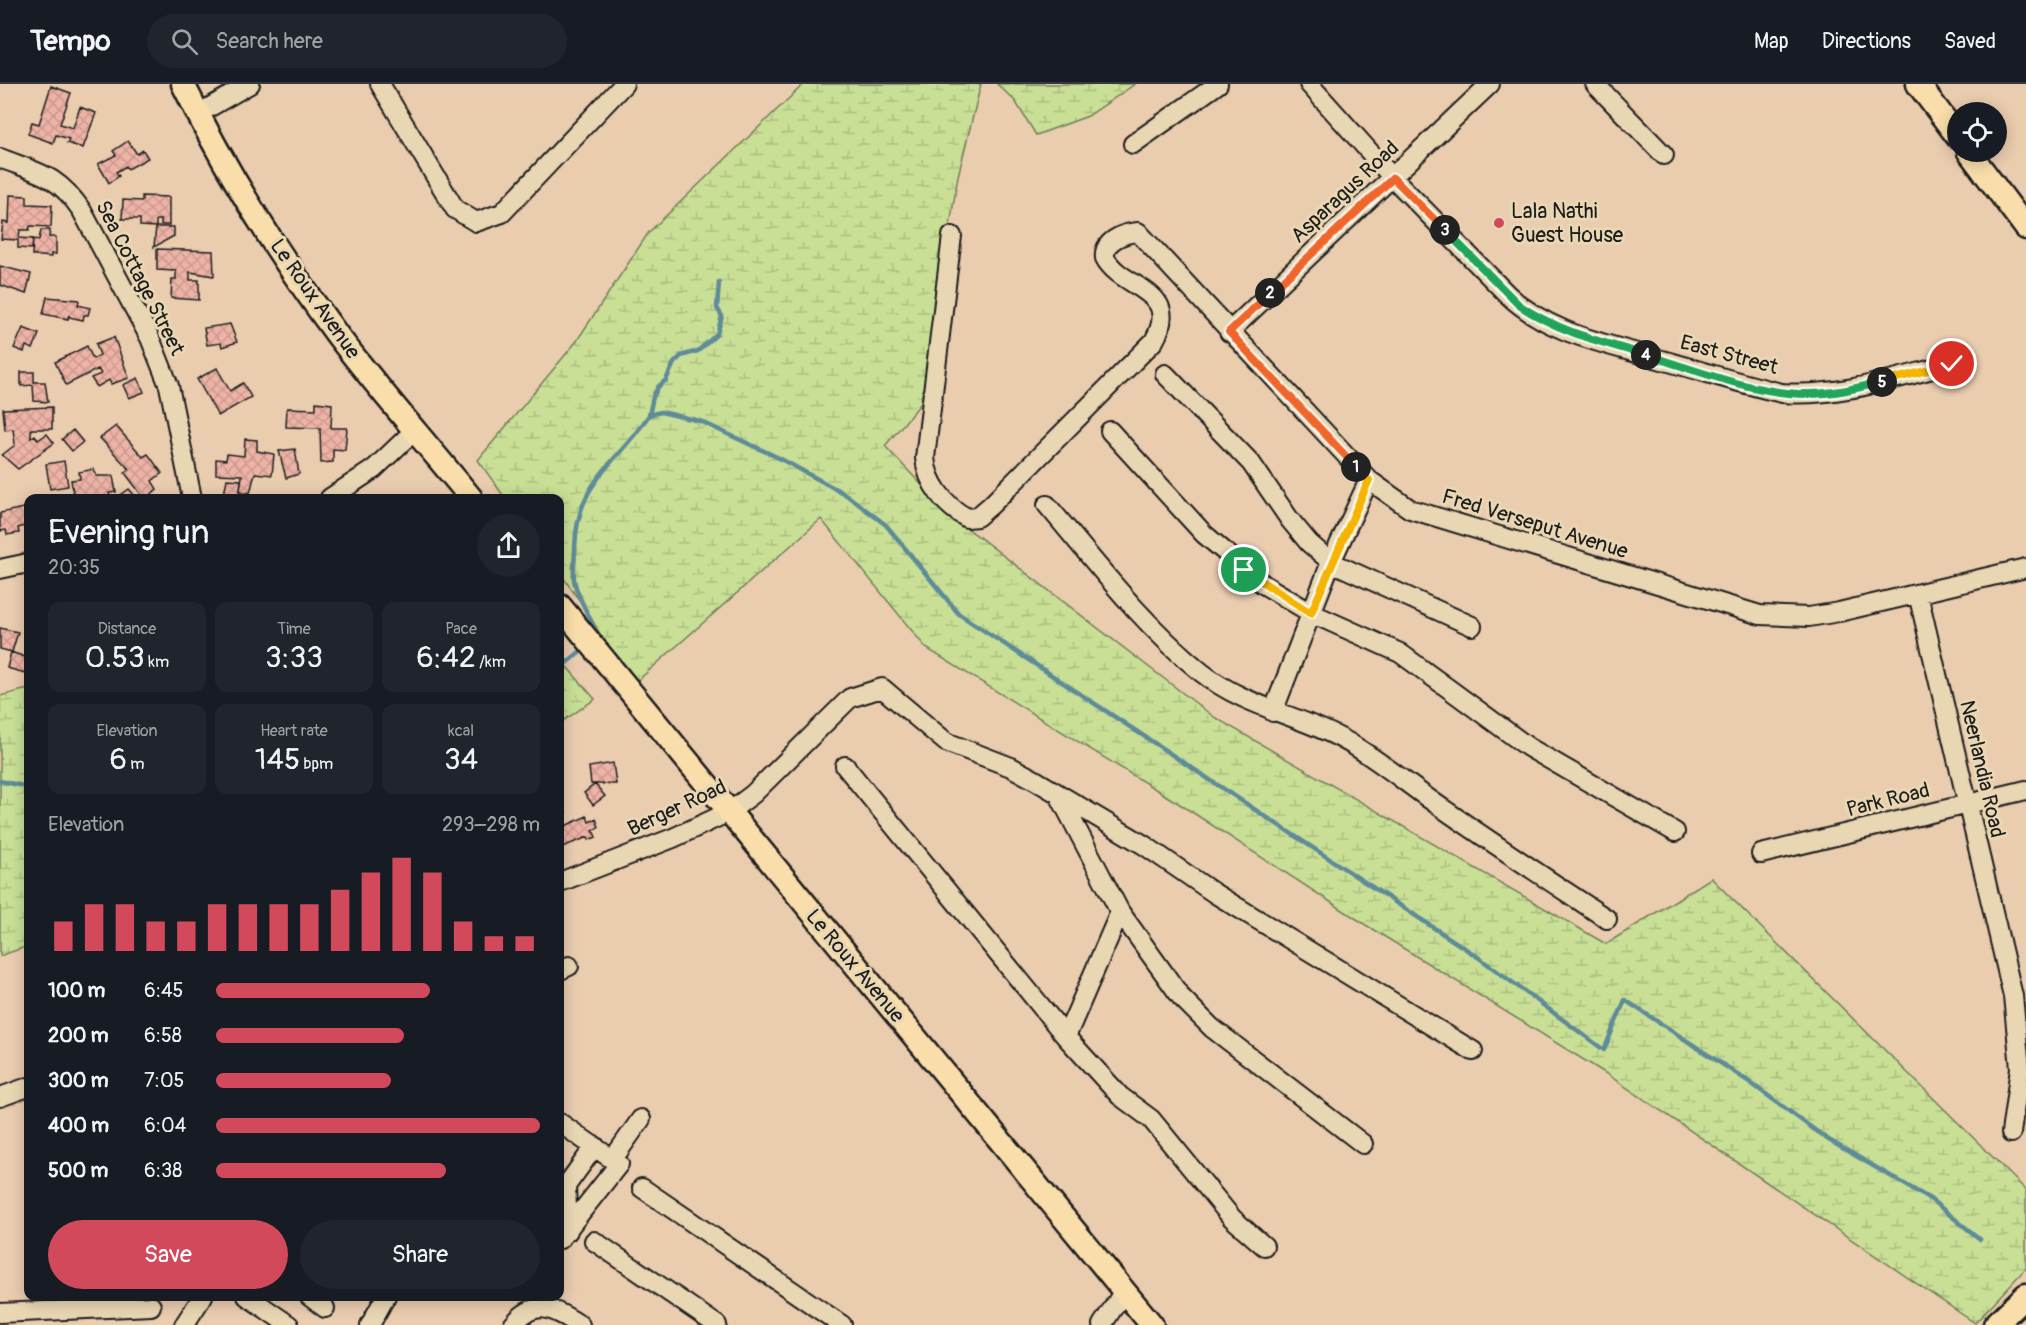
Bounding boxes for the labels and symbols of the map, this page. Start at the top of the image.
street label: Asparagus Road [1285,135,1405,249]
street label: Sea Cottage Street [89,196,191,360]
place label: Lala Nathi Guest House [1511,198,1624,249]
pin: 3 [1430,215,1460,245]
marker: Lala Nathi Guest House [1492,216,1506,230]
street label: Le Roux Avenue [264,234,367,365]
pin: 2 [1255,278,1285,308]
street label: East Street [1677,329,1781,381]
pin [1926,338,1977,389]
pin: 4 [1631,340,1661,370]
pin: 5 [1867,367,1897,397]
pin: 1 [1341,452,1371,482]
street label: Fred Verseput Avenue [1439,483,1632,565]
pin [1218,544,1269,595]
street label: Neerlandia Road [1953,698,2011,840]
street label: Berger Road [623,773,731,843]
street label: Park Road [1844,777,1932,823]
street label: Le Roux Avenue [800,904,911,1029]

